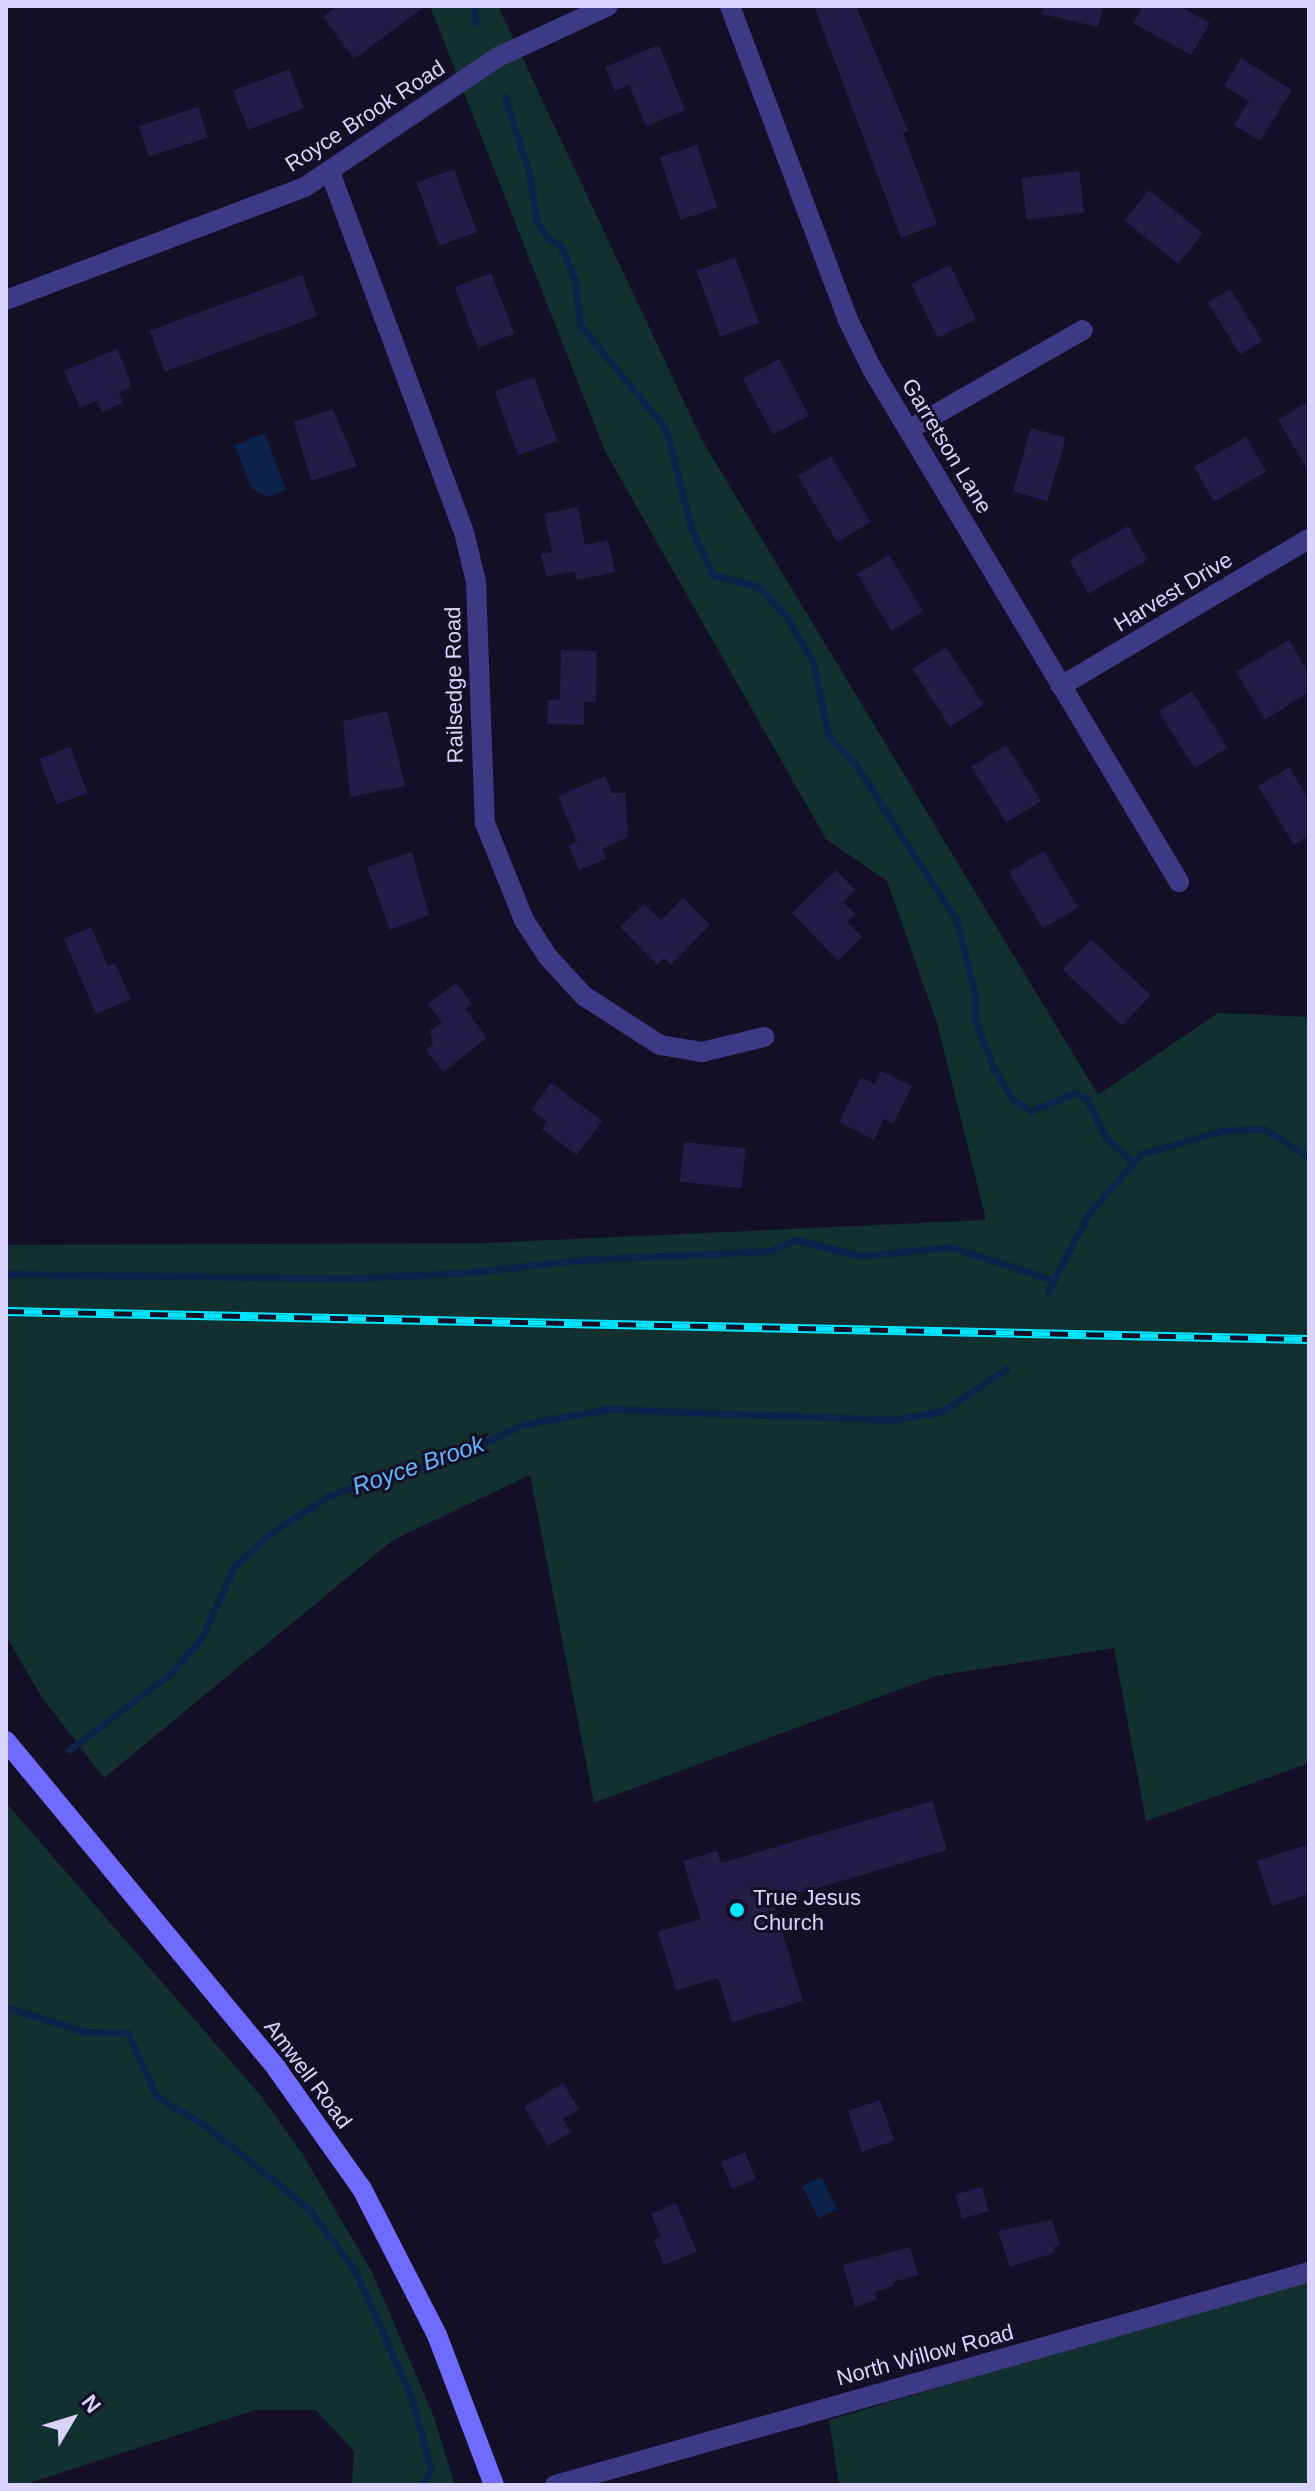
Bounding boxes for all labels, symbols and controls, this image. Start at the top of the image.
street label: Royce Brook Road [280,55,450,177]
street label: Garretson Lane [896,374,998,518]
street label: Harvest Drive [1109,546,1237,638]
street label: Railsedge Road [439,607,469,763]
water label: Royce Brook [348,1429,488,1501]
place label: True Jesus Church [753,1884,861,1936]
marker: True Jesus Church [728,1901,746,1919]
street label: Amwell Road [258,2014,358,2134]
street label: North Willow Road [834,2319,1016,2391]
north arrow [32,2379,112,2459]
text: N [77,2390,106,2418]

